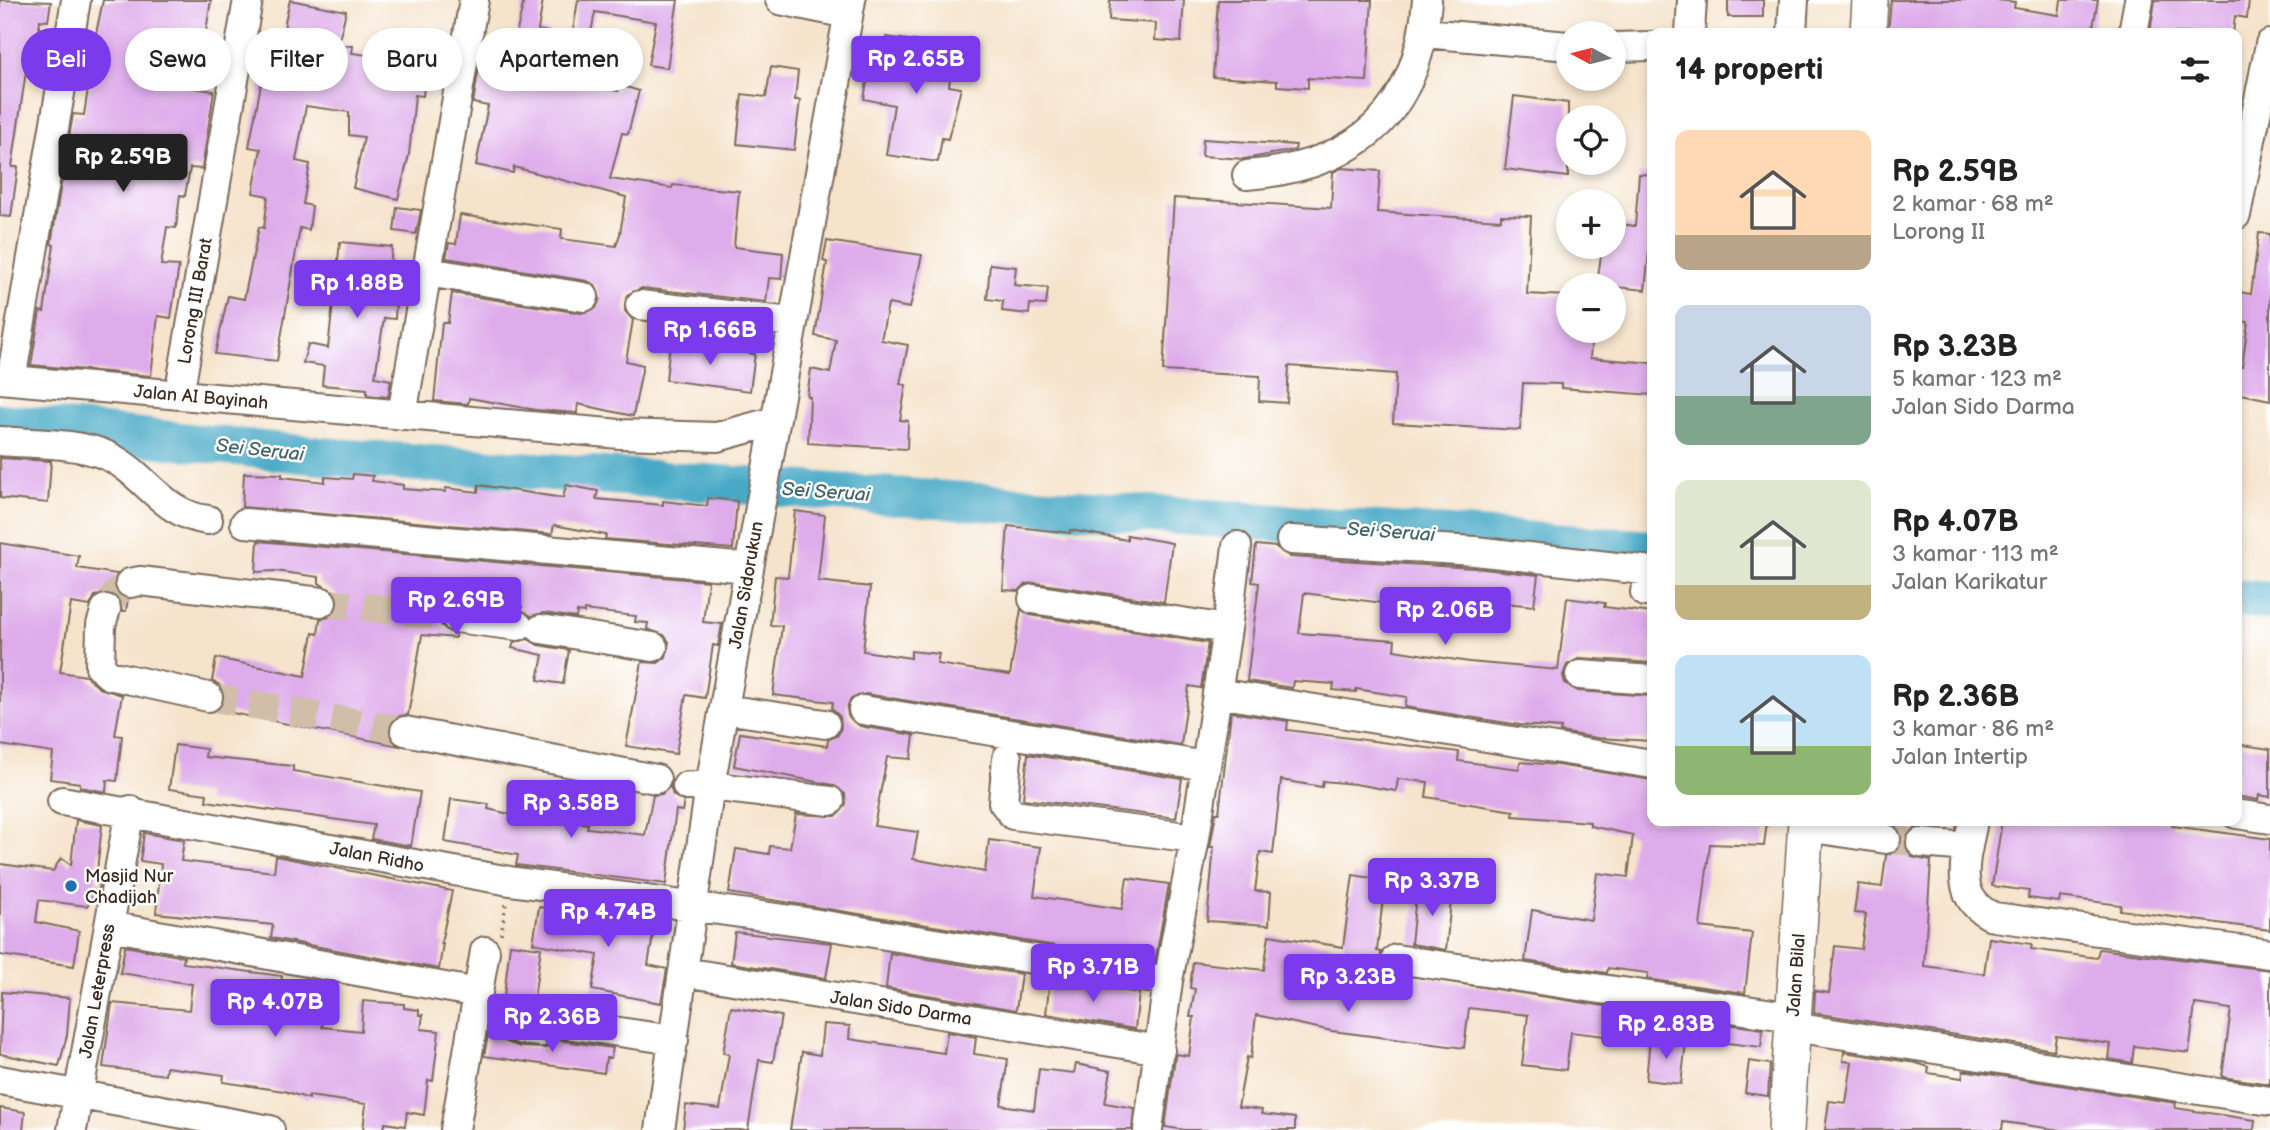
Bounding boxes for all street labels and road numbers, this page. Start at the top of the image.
street label: Lorong III Barat [174,236,217,366]
street label: Jalan AI Bayinah [133,381,269,414]
street label: Jalan Sidorukun [725,520,768,650]
street label: Jalan Ridho [328,838,426,877]
street label: Jalan Leterpress [75,922,120,1060]
street label: Jalan Bilal [1783,933,1810,1017]
street label: Jalan Sido Darma [829,987,973,1030]

